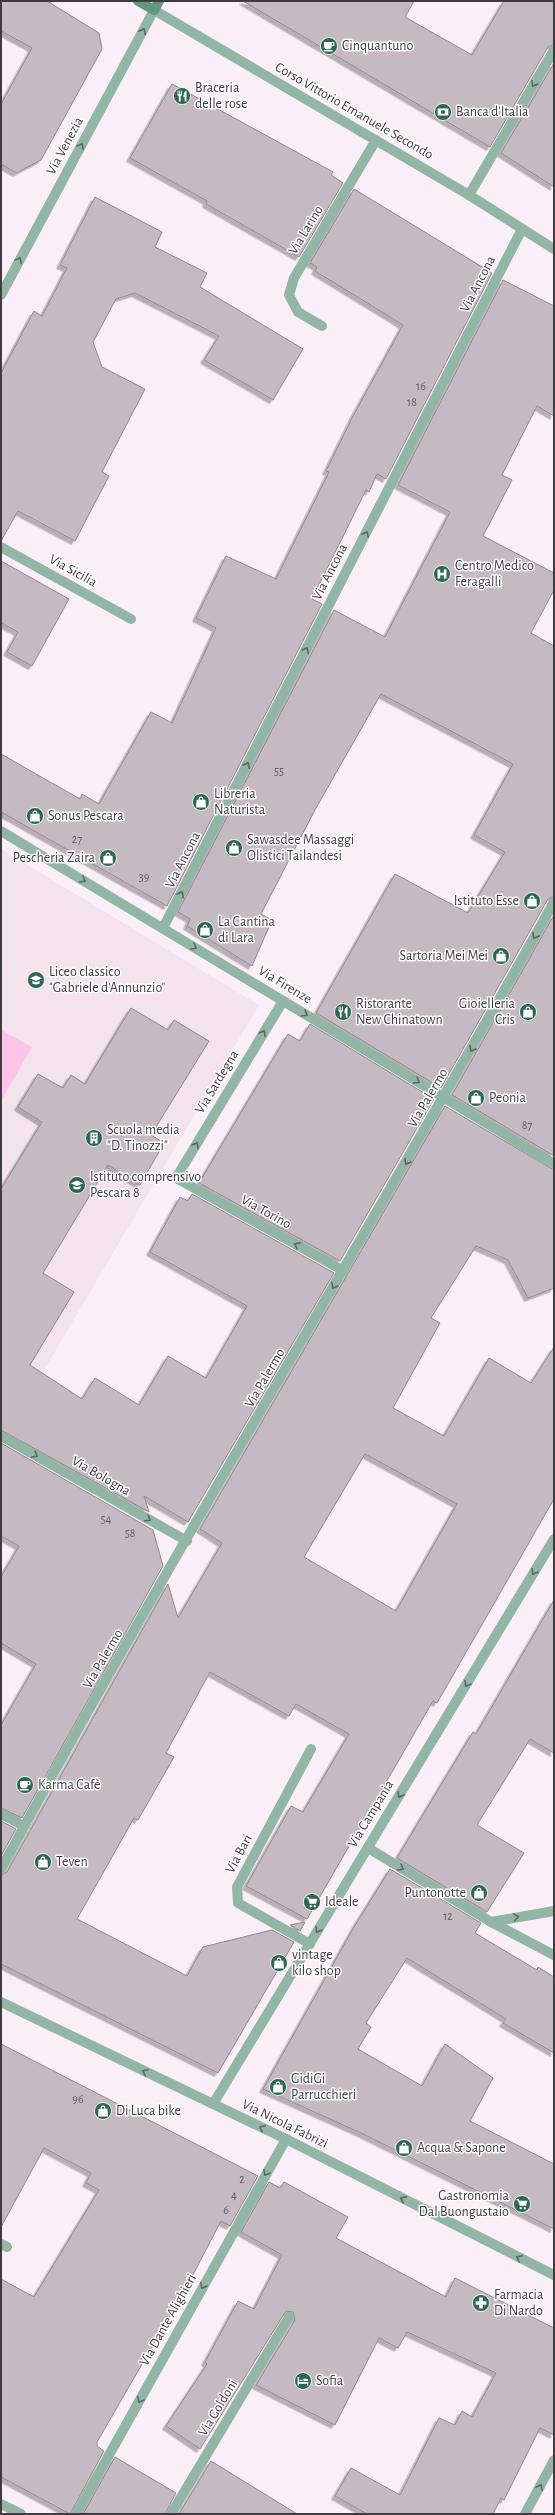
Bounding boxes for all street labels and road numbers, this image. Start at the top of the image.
street label: Corso Vittorio Emanuele Secondo [273,60,435,162]
street label: Via Venezia [44,114,86,177]
street label: Via Larino [286,203,326,257]
street label: Via Ancona [458,253,498,314]
street label: Via Ancona [310,541,350,602]
street label: Via Sicilia [47,552,100,590]
street label: Via Ancona [163,829,203,890]
street label: Via Firenze [256,964,314,1006]
street label: Via Sardegna [193,1047,242,1116]
street label: Via Palermo [405,1066,451,1130]
street label: Via Torino [239,1193,293,1231]
street label: Via Palermo [242,1346,288,1410]
street label: Via Bologna [69,1454,133,1499]
street label: Via Palermo [80,1627,126,1691]
street label: Via Campania [346,1778,397,1850]
street label: Via Bari [223,1832,255,1876]
street label: Via Nicola Fabrizi [240,2097,330,2151]
street label: Via Dante Alighieri [137,2272,199,2368]
street label: Via Goldoni [196,2377,240,2439]

